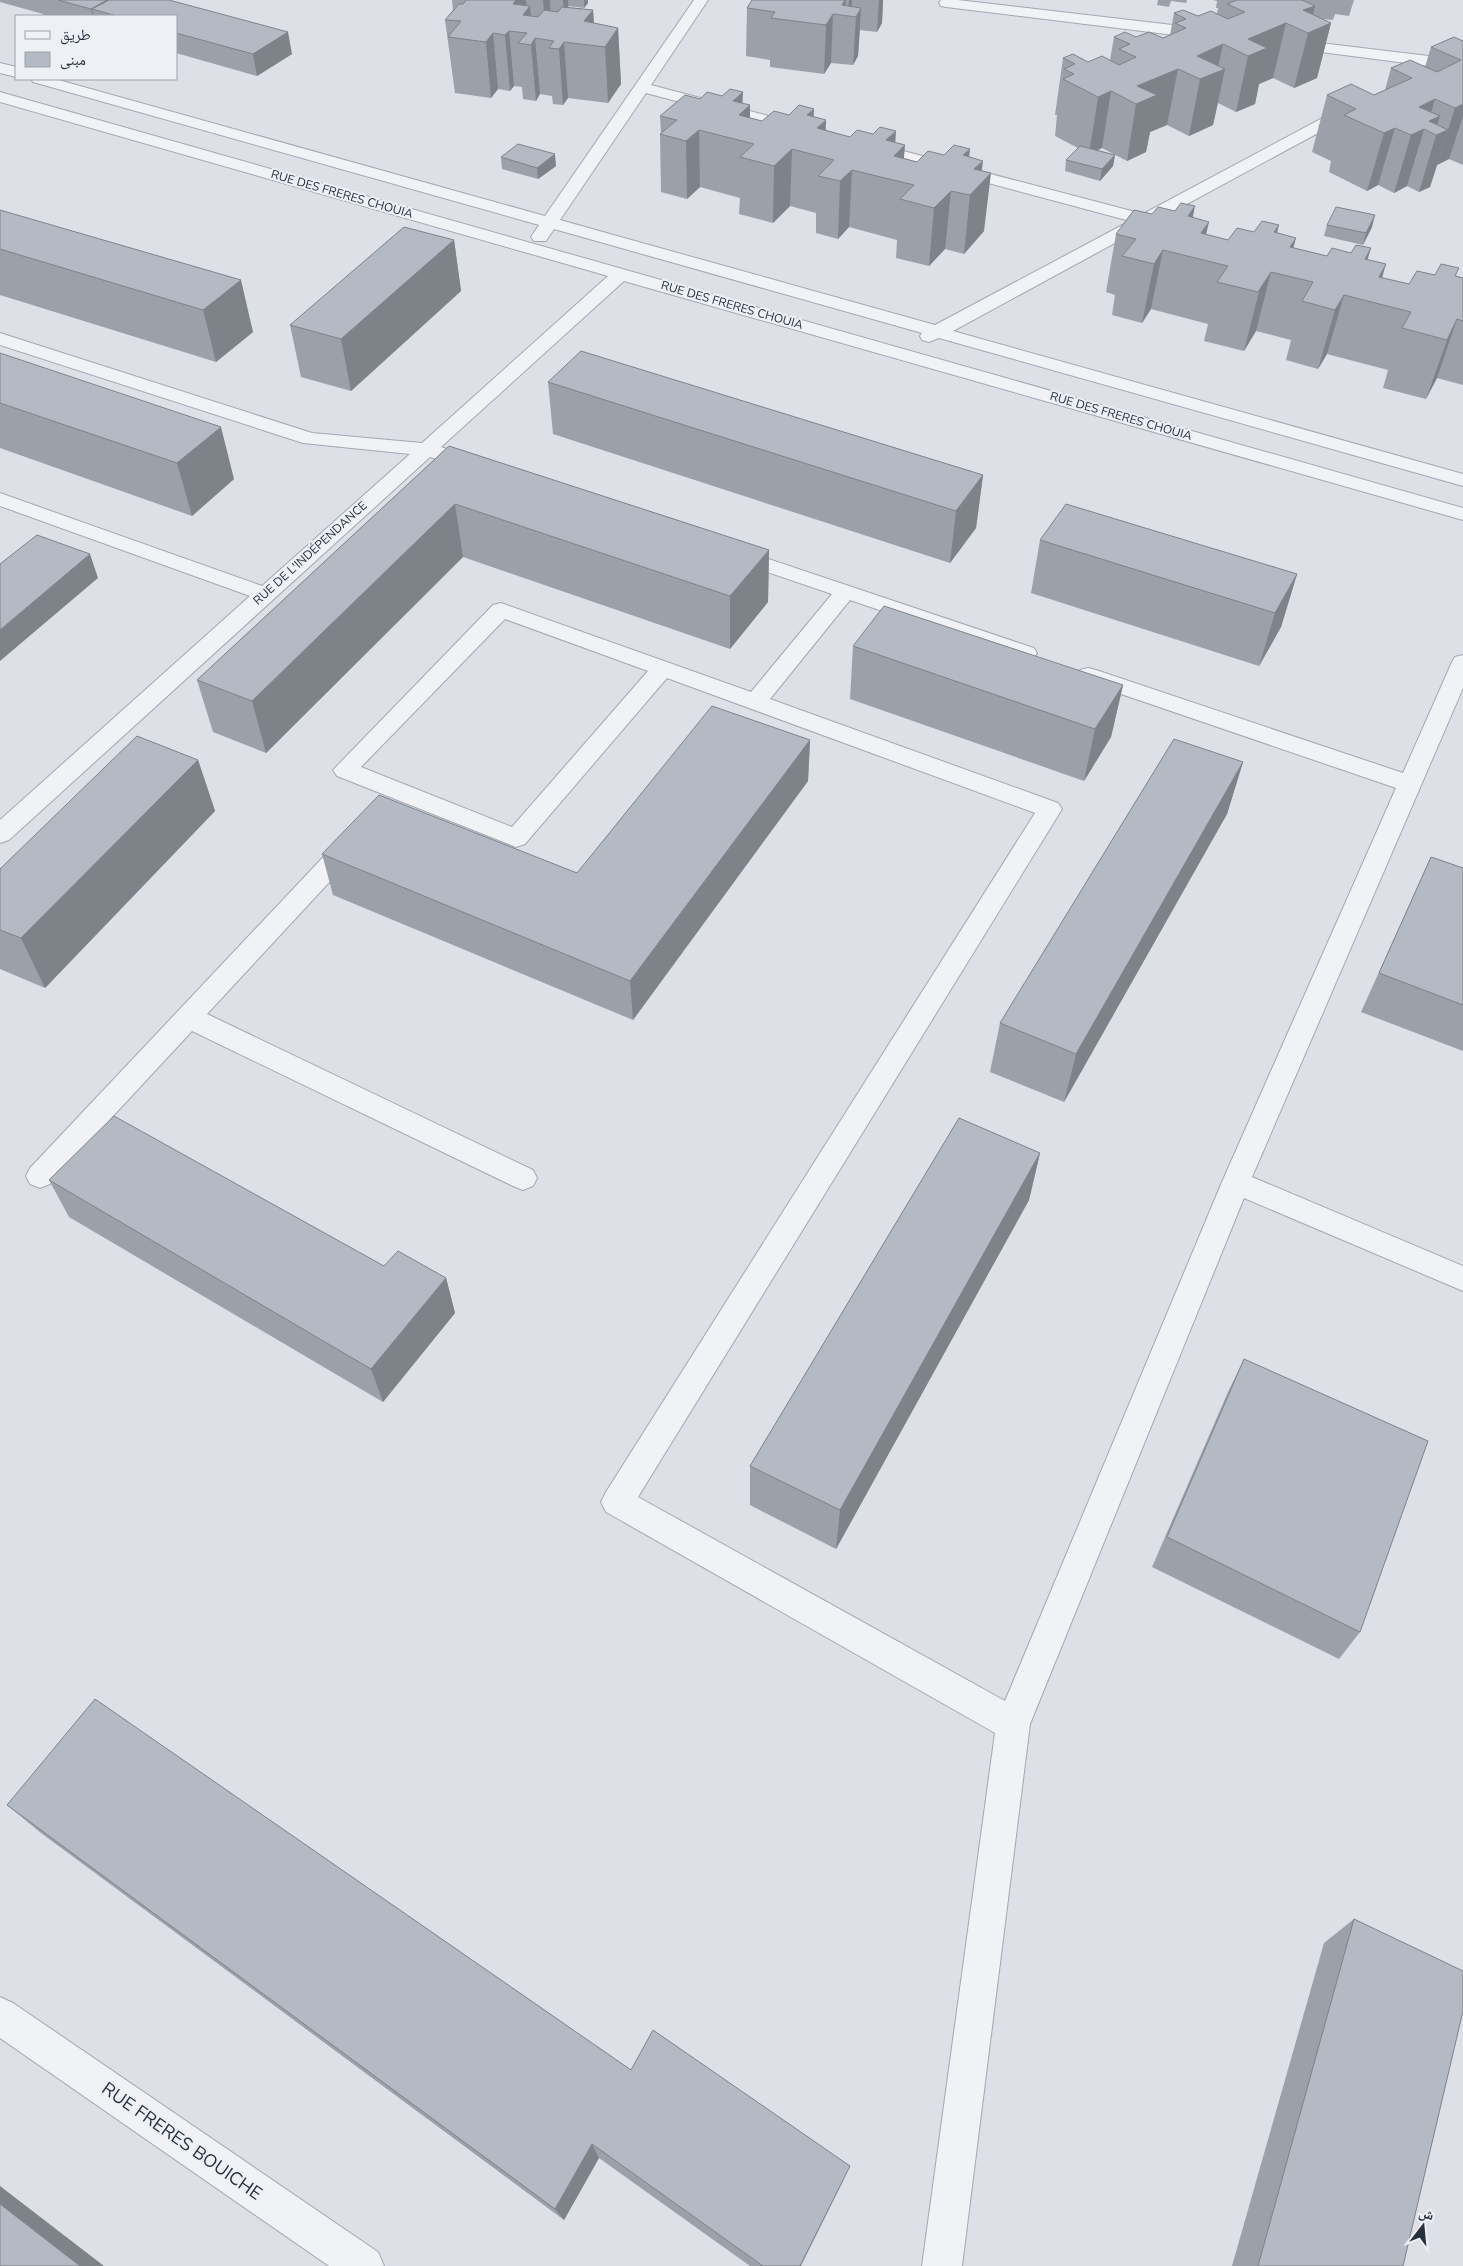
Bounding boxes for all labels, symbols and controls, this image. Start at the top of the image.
legend [15,15,178,80]
text: طريق [60,25,91,45]
text: مبنى [60,50,86,70]
street label: RUE DES FRERES CHOUIA [269,166,415,222]
street label: RUE DES FRERES CHOUIA [659,277,805,333]
street label: RUE DES FRERES CHOUIA [1048,388,1194,444]
street label: RUE DE L'INDÉPENDANCE [250,498,370,608]
street label: RUE FRERES BOUICHE [97,2076,267,2206]
north arrow [1398,2201,1448,2251]
text: ش [1417,2203,1436,2225]

